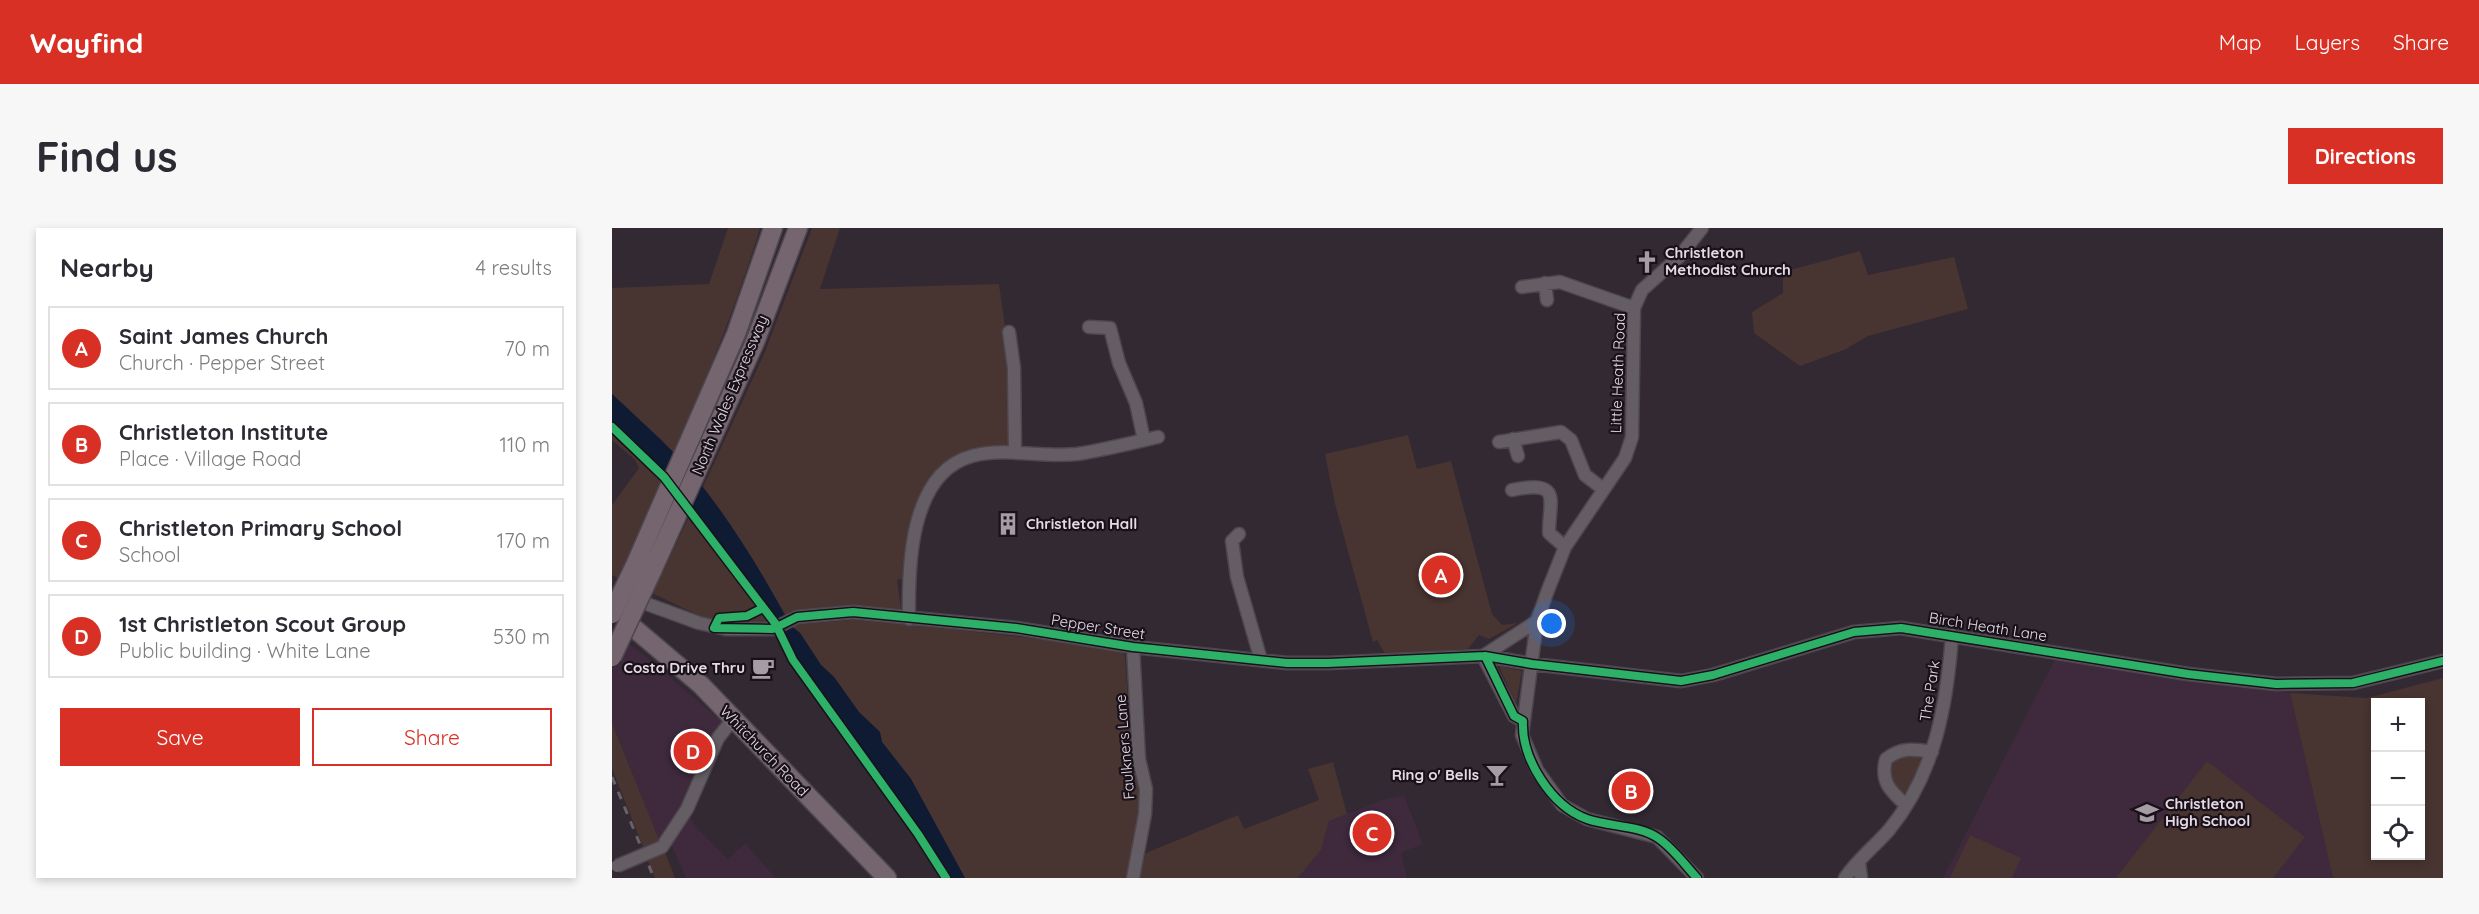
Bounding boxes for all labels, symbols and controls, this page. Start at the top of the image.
text: Wayfind [30,25,143,60]
text: Map [2219,29,2262,55]
text: Layers [2295,29,2360,55]
text: Share [2393,29,2449,55]
button: Directions [2288,128,2443,184]
text: Find us [36,130,178,183]
place label: Christleton Methodist Church [1665,243,1791,279]
church icon: Christleton Methodist Church [1634,249,1660,275]
text: Nearby [60,251,154,284]
text: 4 results [476,255,552,280]
street label: North Wales Expressway [687,312,772,478]
street label: Little Heath Road [1606,312,1629,434]
text: Saint James Church [119,322,328,350]
text: A [75,336,88,361]
text: 70 m [504,336,550,361]
text: Church · Pepper Street [119,350,325,375]
text: Christleton Institute [119,418,328,446]
text: B [75,432,88,457]
text: 110 m [500,432,550,457]
text: Place · Village Road [119,446,301,471]
building icon: Christleton Hall [995,511,1021,537]
text: Christleton Primary School [119,514,402,542]
place label: Christleton Hall [1026,514,1137,533]
text: C [75,528,88,553]
text: 170 m [497,528,550,553]
text: School [119,542,181,567]
pin: A [1422,552,1460,598]
street label: Birch Heath Lane [1928,608,2048,645]
your location [1537,609,1566,638]
text: 1st Christleton Scout Group [119,610,406,638]
street label: Pepper Street [1050,610,1146,643]
text: D [74,624,89,649]
text: 530 m [493,624,550,649]
text: Public building · White Lane [119,638,370,663]
cafe icon: Costa Drive Thru [750,655,776,681]
place label: Costa Drive Thru [624,658,745,677]
street label: The Park [1915,659,1944,723]
street label: Faulkners Lane [1110,694,1139,800]
map controls [2371,698,2425,860]
button: + [2371,698,2425,752]
street label: Whitchurch Road [716,701,813,800]
button: Save [60,708,300,766]
button: Share [312,708,552,766]
pin: D [674,728,712,774]
button: − [2371,752,2425,806]
bar icon: Ring o' Bells [1484,762,1510,788]
place label: Ring o' Bells [1392,765,1479,784]
pin: B [1612,768,1650,814]
place label: Christleton High School [2165,794,2250,830]
school or university icon: Christleton High School [2134,800,2160,826]
button: locate [2371,806,2425,860]
pin: C [1352,810,1392,856]

